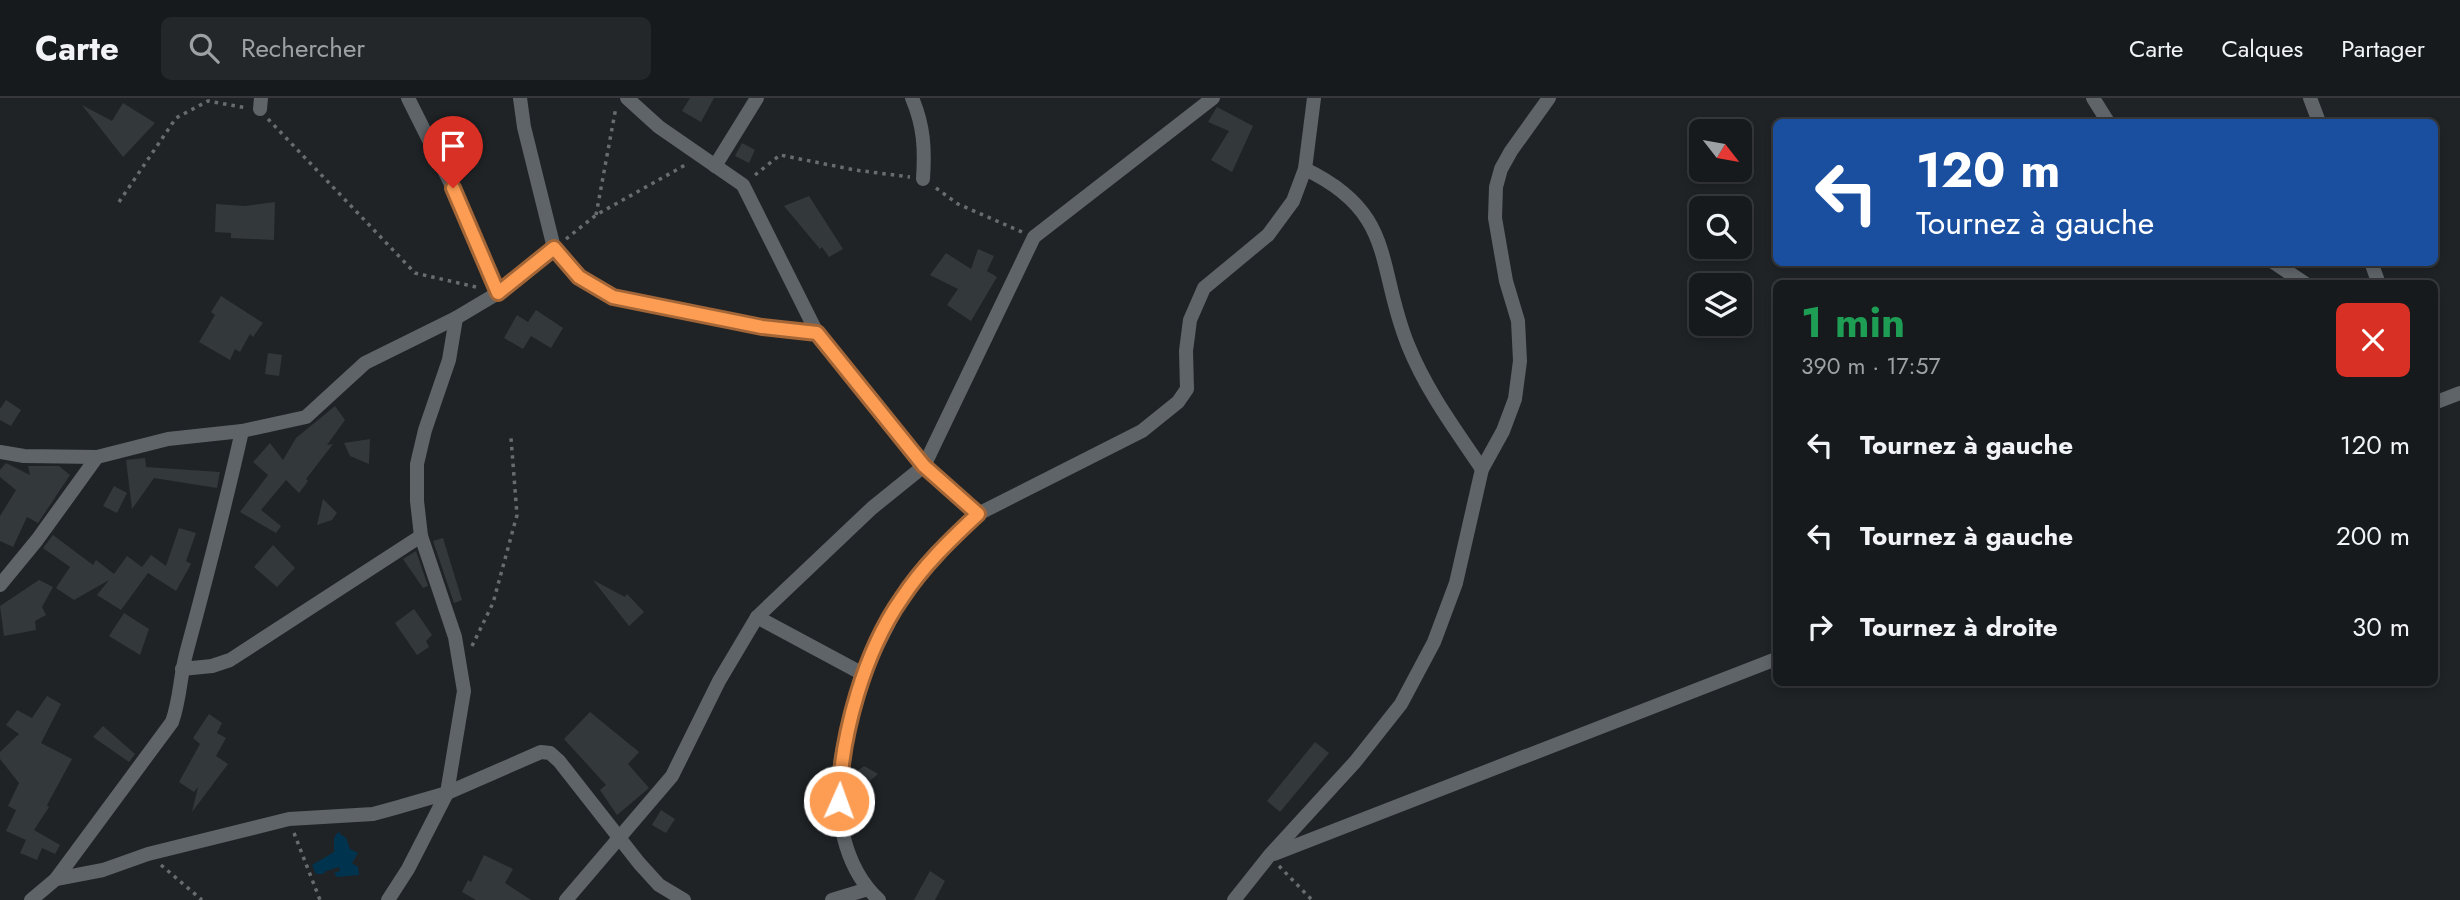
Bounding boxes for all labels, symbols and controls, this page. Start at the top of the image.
search box [161,17,651,80]
text: Carte [35,25,119,72]
icon: search [185,29,223,67]
text: Rechercher [241,29,365,67]
text: Carte [2129,31,2183,66]
text: Calques [2221,31,2303,66]
text: Partager [2341,31,2425,66]
pin [423,116,483,188]
north arrow [1689,119,1752,182]
map controls [1689,119,1752,336]
icon: arrive [434,127,472,165]
text: 120 m [1916,135,2060,205]
icon: left [1801,147,1892,238]
button: search [1689,196,1752,259]
text: Tournez à gauche [1916,200,2154,246]
button: layers [1689,273,1752,336]
text: 1 min [1801,292,1905,353]
button: close [2336,303,2410,377]
text: 390 m · 17:57 [1801,349,1941,383]
icon: left [1801,426,1839,464]
text: Tournez à gauche [1860,426,2073,464]
text: 120 m [2340,426,2410,464]
icon: left [1801,517,1839,555]
text: Tournez à gauche [1860,517,2073,555]
text: 200 m [2336,517,2410,555]
icon: right [1801,608,1839,646]
text: Tournez à droite [1860,608,2058,646]
text: 30 m [2352,608,2410,646]
position arrow [802,764,876,838]

